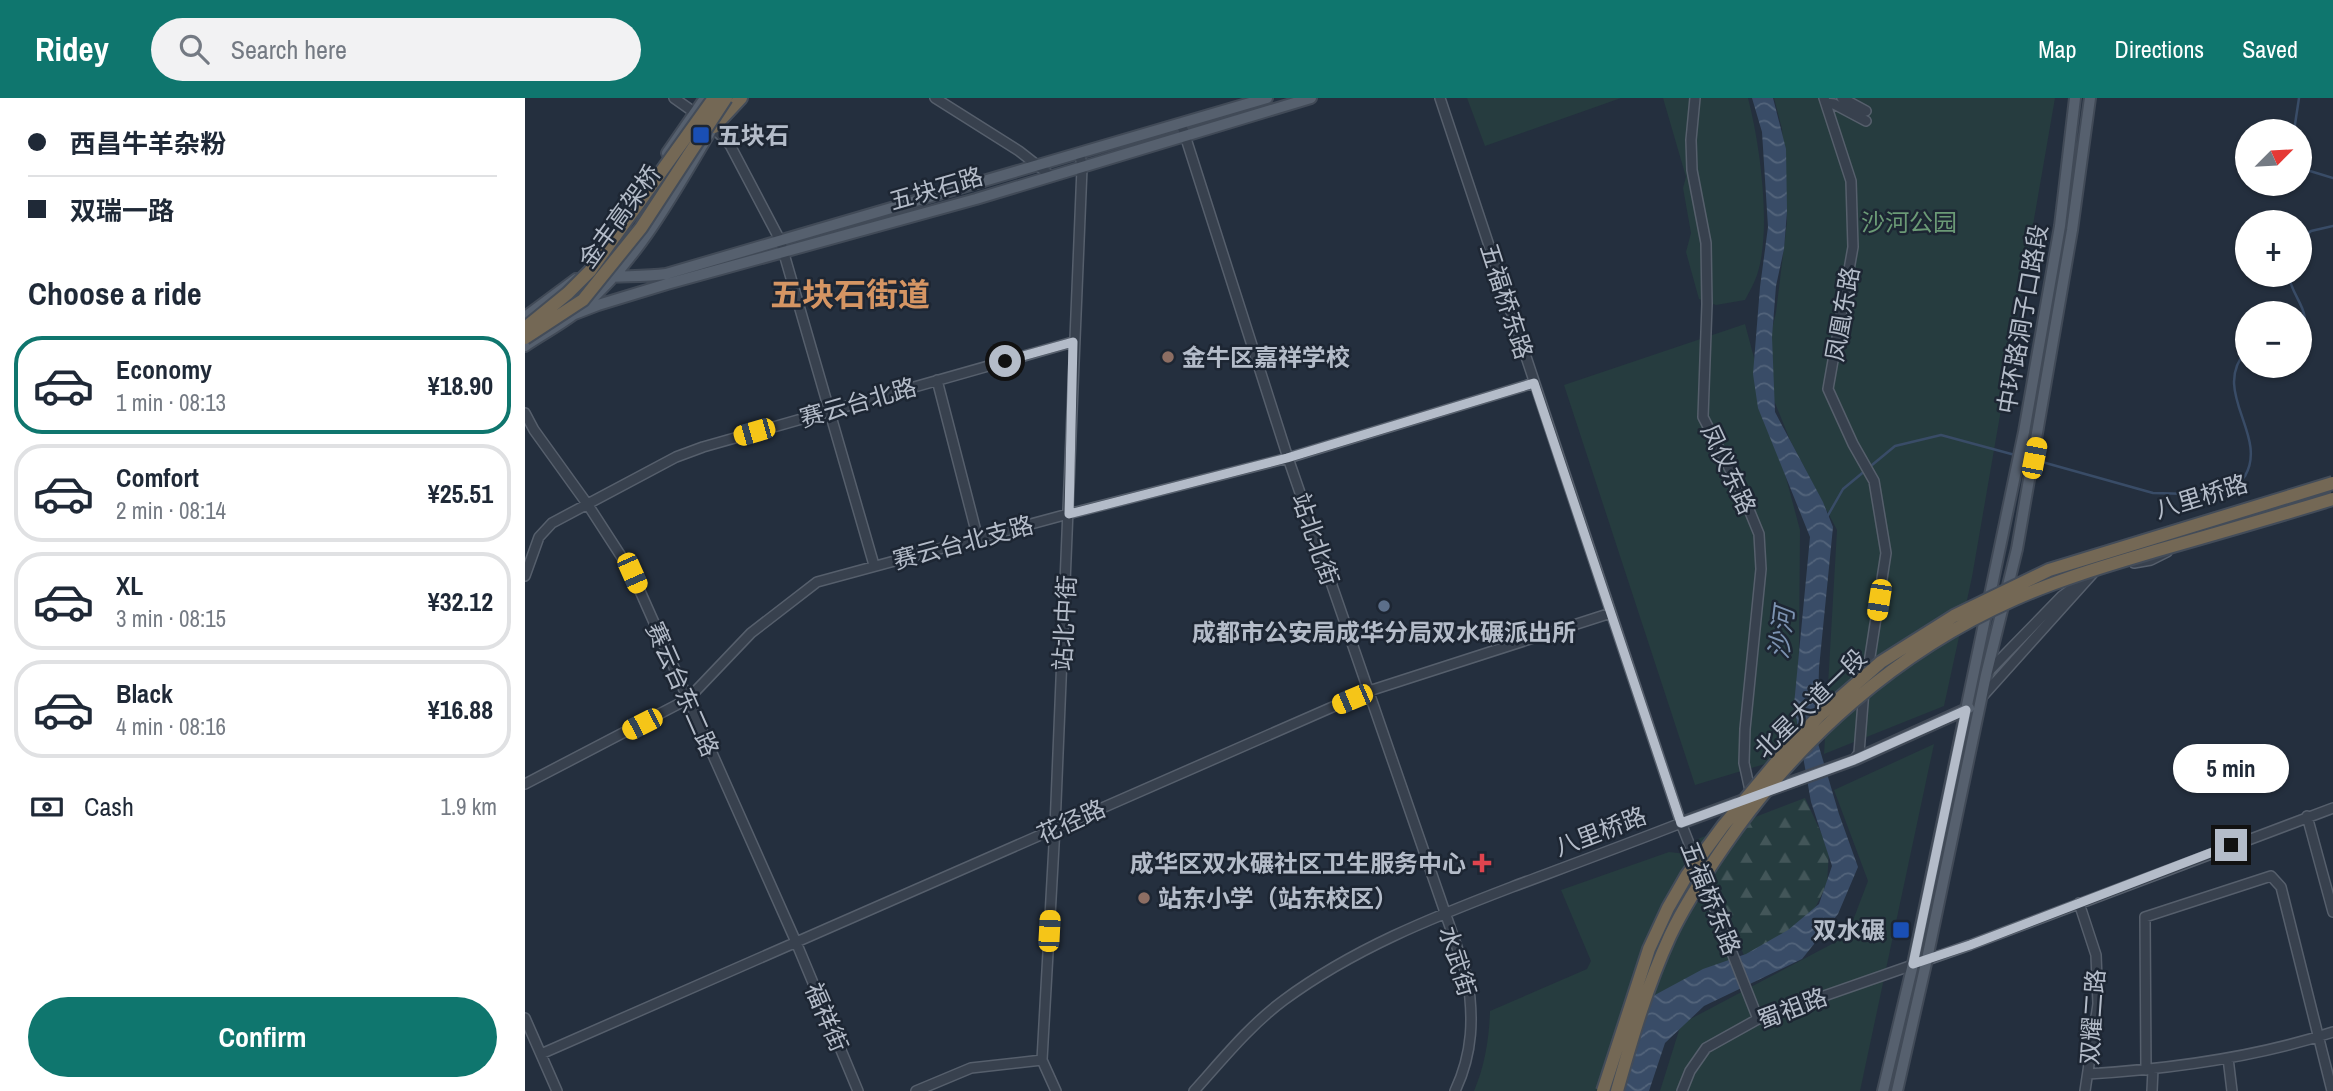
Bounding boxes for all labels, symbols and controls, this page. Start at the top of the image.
search box [151,18,641,81]
text: Ridey [35,27,109,71]
icon: search [175,30,213,68]
text: Search here [231,32,347,67]
text: Map [2038,33,2076,65]
text: Directions [2114,33,2204,65]
text: Saved [2242,33,2298,65]
place label: 五块石 [717,119,789,151]
north arrow [2235,119,2312,196]
map controls [2235,119,2312,378]
marker: 五块石 [691,125,711,145]
text: 西昌牛羊杂粉 [70,126,226,161]
street label: 金丰高架桥 [571,158,667,274]
street label: 五块石路 [885,159,987,217]
text: 双瑞一路 [70,193,174,228]
park label: 沙河公园 [1861,206,1957,238]
button: + [2235,210,2312,287]
street label: 中环路洞子口路段 [1990,222,2054,416]
street label: 五福桥东路 [1473,239,1541,363]
street label: 凤凰东路 [1818,264,1866,364]
text: Choose a ride [28,272,202,315]
district label: 五块石街道 [770,273,930,316]
button: − [2235,301,2312,378]
place label: 金牛区嘉祥学校 [1182,341,1350,373]
route start [989,345,1021,377]
marker: 金牛区嘉祥学校 [1160,349,1176,365]
text: Economy [116,352,212,387]
icon: car [32,354,95,417]
text: ¥18.90 [428,368,493,403]
street label: 赛云台北路 [796,370,920,434]
text: 1 min · 08:13 [116,387,226,418]
car [731,416,778,448]
street label: 凤仪东路 [1694,419,1764,519]
car [2020,435,2049,481]
text: Comfort [116,460,199,495]
icon: car [32,462,95,525]
street label: 八里桥路 [2150,467,2252,525]
text: ¥25.51 [428,476,493,511]
street label: 站北北街 [1285,488,1347,590]
text: 2 min · 08:14 [116,495,226,526]
street label: 赛云台北支路 [889,508,1037,576]
car [614,550,651,596]
text: XL [116,568,143,603]
icon: car [32,570,95,633]
street label: 站北中街 [1046,574,1082,672]
car [1866,578,1893,622]
text: ¥32.12 [428,584,493,619]
marker: 成都市公安局成华分局双水碾派出所 [1376,598,1392,614]
water label: 沙河 [1760,600,1802,661]
text: 3 min · 08:15 [116,603,226,634]
place label: 成都市公安局成华分局双水碾派出所 [1192,616,1576,648]
street label: 赛云台东二路 [639,617,727,761]
street label: 北星大道一段 [1747,641,1873,765]
text: Black [116,676,173,711]
icon: car [32,678,95,741]
car [1329,681,1376,717]
text: ¥16.88 [428,692,493,727]
car [619,705,666,743]
text: 4 min · 08:16 [116,711,226,742]
callout: 5 min [2173,744,2289,792]
text: 5 min [2206,753,2256,784]
icon: cash [28,788,66,826]
text: Cash [84,789,134,824]
text: 1.9 km [440,791,497,822]
street label: 花径路 [1032,792,1110,850]
street label: 八里桥路 [1549,799,1651,863]
route end [2215,829,2247,861]
street label: 五福桥东路 [1674,836,1748,960]
place label: 成华区双水碾社区卫生服务中心 [1130,847,1466,879]
marker: 成华区双水碾社区卫生服务中心 [1472,853,1492,873]
place label: 站东小学（站东校区） [1158,882,1398,914]
marker: 站东小学（站东校区） [1136,890,1152,906]
car [1038,909,1061,953]
place label: 双水碾 [1813,914,1885,946]
marker: 双水碾 [1891,920,1911,940]
street label: 水武街 [1432,922,1484,1000]
street label: 双耀二路 [2073,968,2111,1066]
street label: 福祥街 [798,978,856,1056]
street label: 蜀祖路 [1753,980,1831,1036]
button: Confirm [28,997,497,1077]

